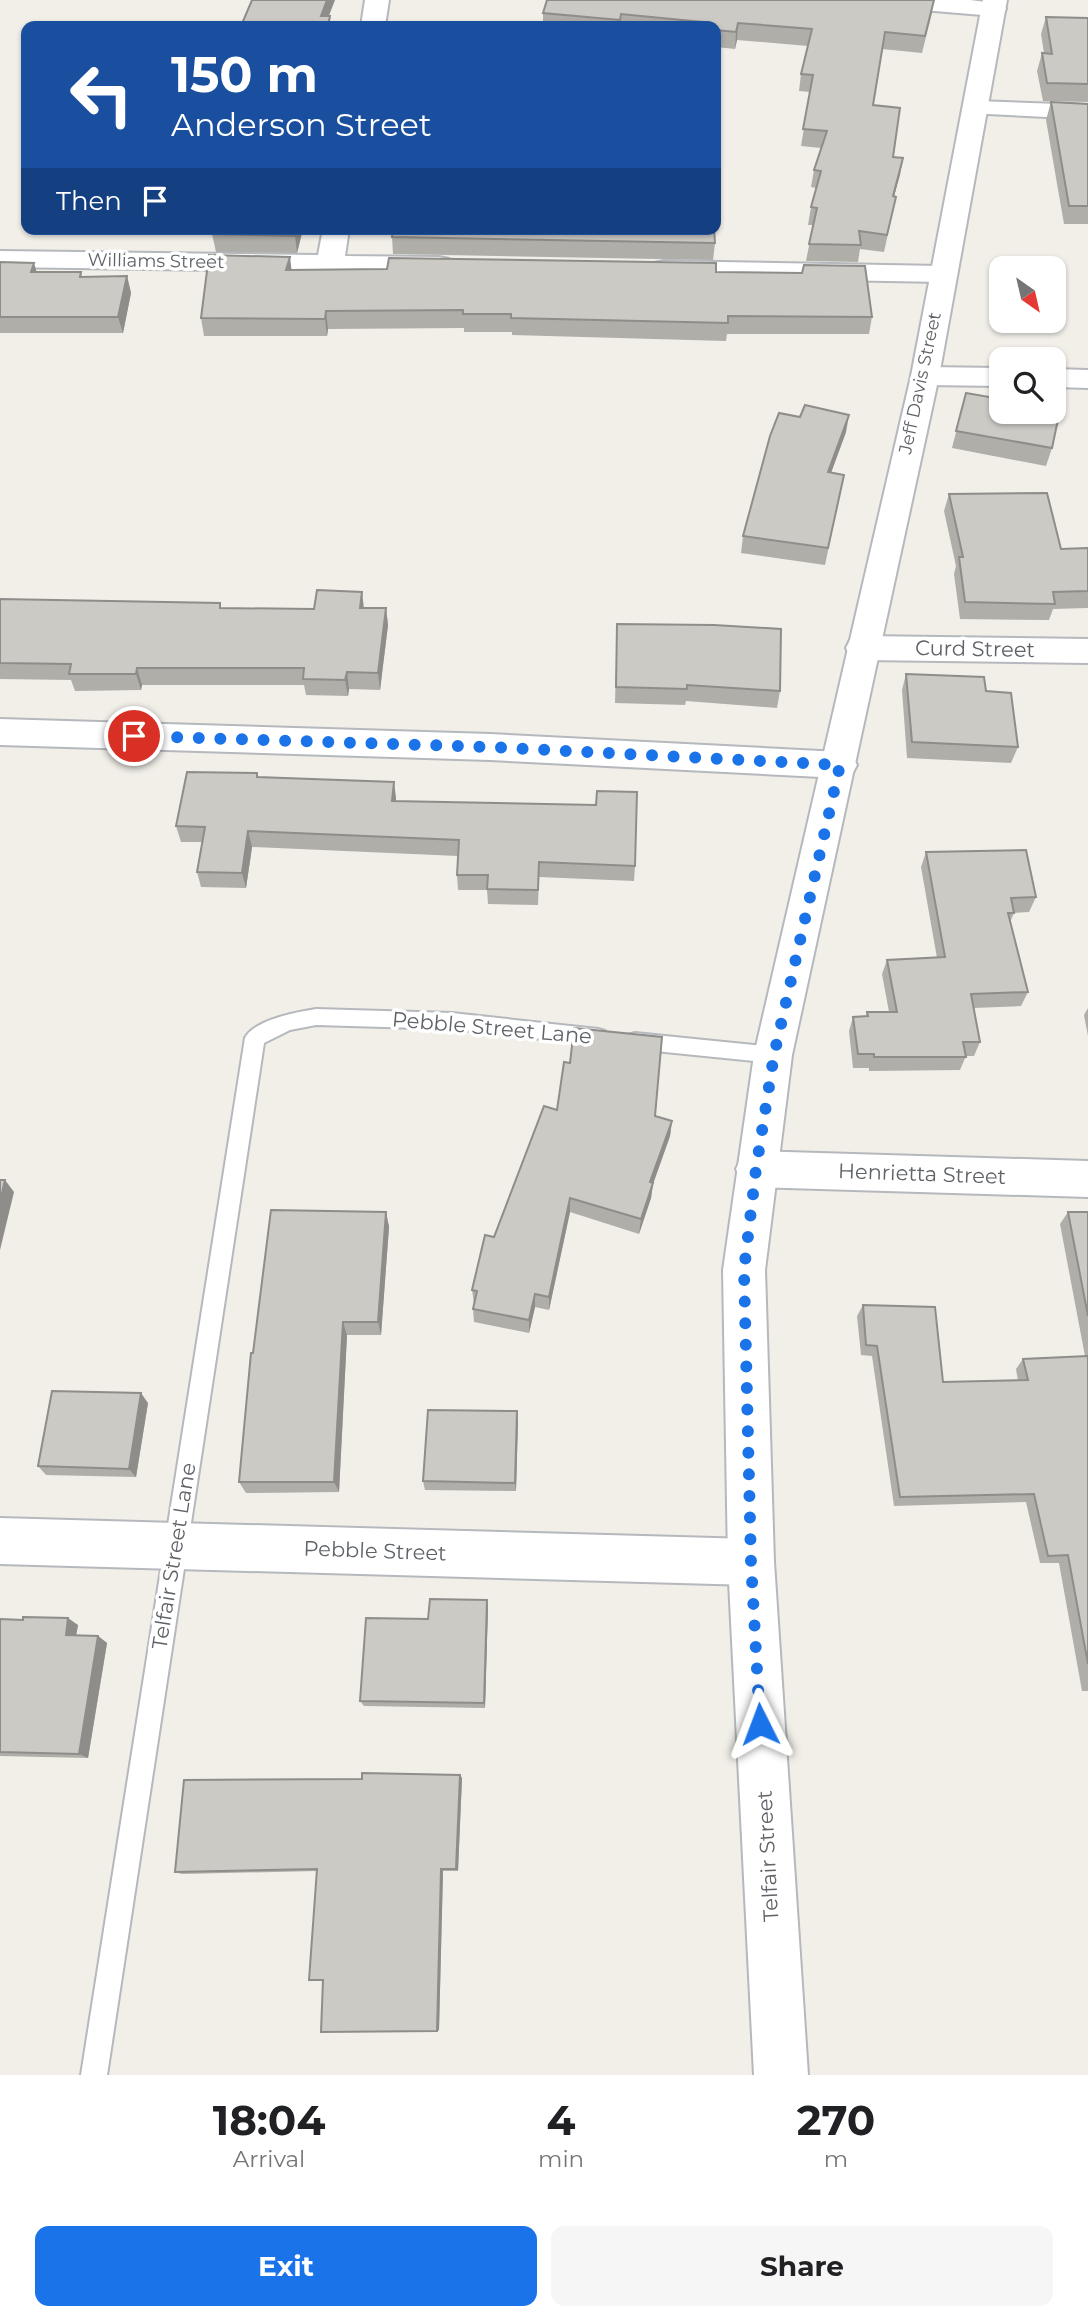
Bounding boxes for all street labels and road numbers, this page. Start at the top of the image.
street label: Williams Street [87,249,225,273]
street label: Jeff Davis Street [894,310,946,457]
street label: Curd Street [915,635,1035,662]
street label: Pebble Street Lane [391,1006,593,1049]
street label: Henrietta Street [837,1158,1007,1189]
street label: Telfair Street Lane [146,1461,201,1651]
street label: Pebble Street [303,1536,447,1565]
street label: Telfair Street [752,1790,783,1922]

